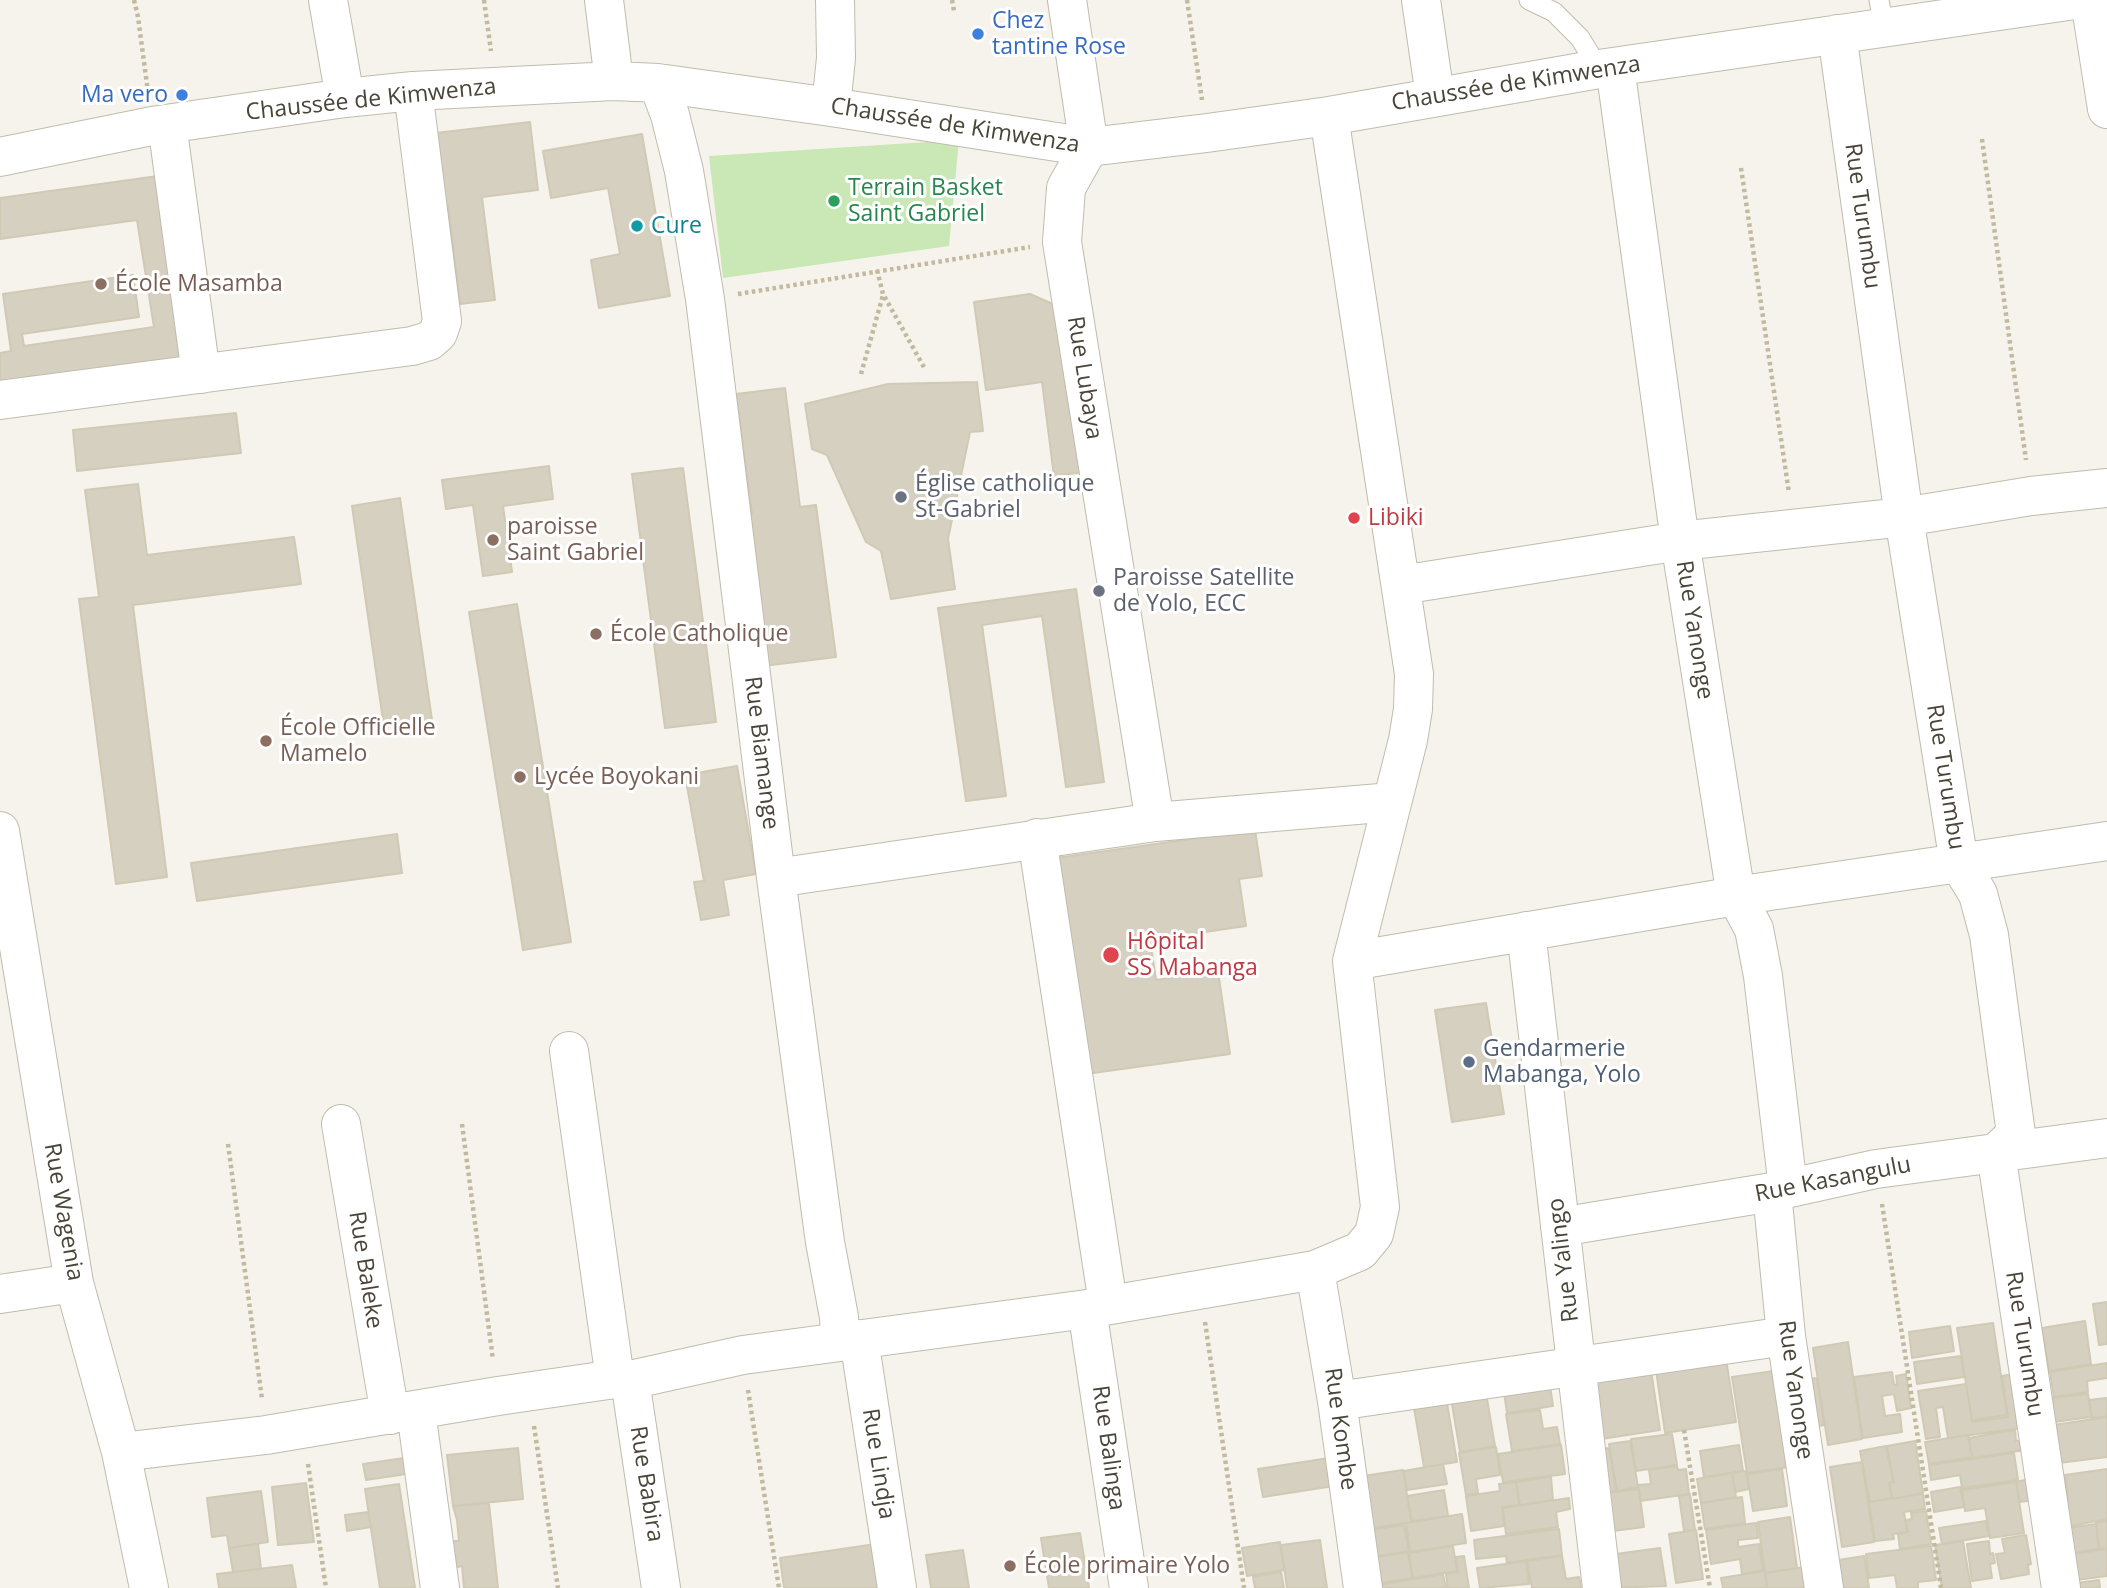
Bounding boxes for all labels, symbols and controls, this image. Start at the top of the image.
place label: Chez tantine Rose [992,7,1126,61]
marker: Chez tantine Rose [970,26,986,42]
street label: Chaussée de Kimwenza [1390,51,1642,117]
street label: Chaussée de Kimwenza [244,73,498,127]
place label: Ma vero [81,81,168,109]
marker: Ma vero [174,87,190,103]
street label: Chaussée de Kimwenza [829,93,1081,159]
street label: Rue Turumbu [1838,141,1886,291]
place label: Terrain Basket Saint Gabriel [848,174,1003,228]
marker: Terrain Basket Saint Gabriel [826,193,842,209]
place label: Cure [651,212,702,240]
marker: Cure [629,218,645,234]
place label: École Masamba [115,270,283,298]
marker: École Masamba [93,276,109,292]
street label: Rue Lubaya [1061,314,1107,442]
place label: Église catholique St-Gabriel [915,470,1094,524]
marker: Église catholique St-Gabriel [893,489,909,505]
place label: Libiki [1368,504,1424,532]
marker: Libiki [1346,510,1362,526]
place label: paroisse Saint Gabriel [507,513,644,567]
marker: paroisse Saint Gabriel [485,532,501,548]
street label: Rue Yanonge [1669,559,1719,701]
place label: Paroisse Satellite de Yolo, ECC [1113,564,1295,618]
marker: Paroisse Satellite de Yolo, ECC [1091,583,1107,599]
place label: École Catholique [610,620,788,648]
marker: École Catholique [588,626,604,642]
street label: Rue Biamange [738,675,784,831]
street label: Rue Turumbu [1920,702,1970,852]
place label: École Officielle Mamelo [280,714,436,768]
marker: École Officielle Mamelo [258,733,274,749]
place label: Lycée Boyokani [534,763,699,791]
marker: Lycée Boyokani [512,769,528,785]
place label: Hôpital SS Mabanga [1127,928,1258,982]
marker: Hôpital SS Mabanga [1101,945,1121,965]
place label: Gendarmerie Mabanga, Yolo [1483,1035,1641,1089]
marker: Gendarmerie Mabanga, Yolo [1461,1054,1477,1070]
street label: Rue Wagenia [37,1141,89,1283]
street label: Rue Kasangulu [1753,1151,1913,1209]
street label: Rue Yalingo [1543,1196,1585,1324]
street label: Rue Baleke [342,1209,388,1331]
street label: Rue Turumbu [1999,1269,2049,1419]
street label: Rue Yanonge [1772,1319,1818,1461]
street label: Rue Kombe [1318,1366,1362,1492]
street label: Rue Balinga [1086,1384,1130,1512]
street label: Rue Lindja [856,1407,900,1521]
street label: Rue Babira [623,1424,669,1544]
place label: École primaire Yolo [1024,1552,1230,1580]
marker: École primaire Yolo [1002,1558,1018,1574]

